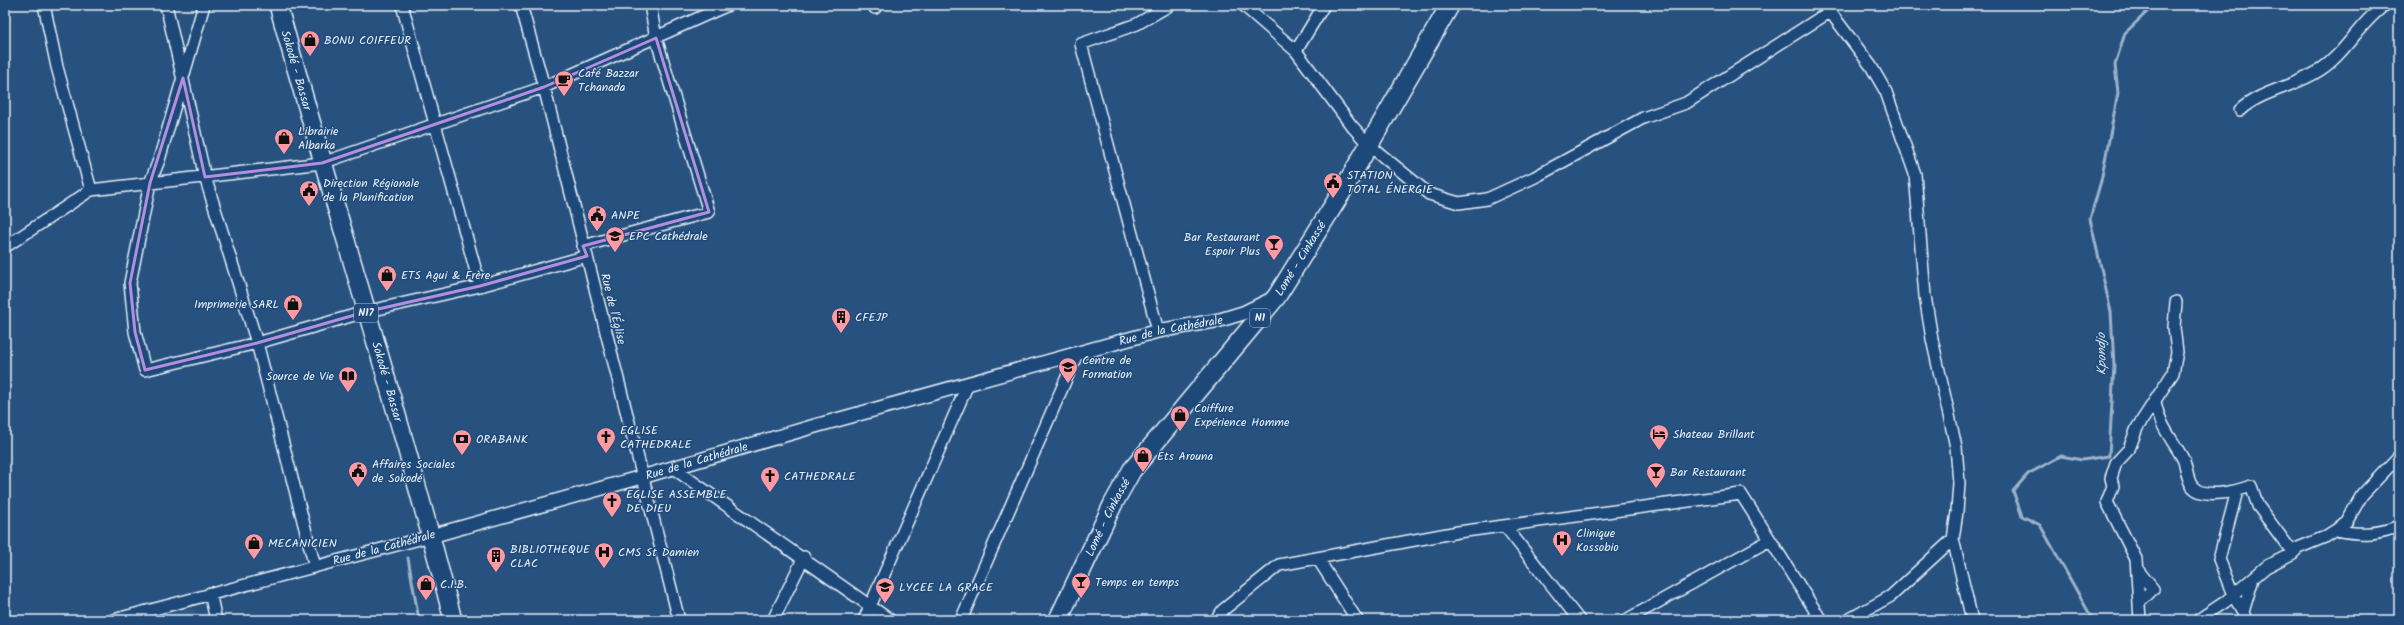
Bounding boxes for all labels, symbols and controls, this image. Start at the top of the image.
street label: Sokodé - Bassar [276,28,317,114]
shop icon: BONU COIFFEUR [299,29,321,57]
place label: BONU COIFFEUR [324,31,411,50]
place label: Café Bazzar Tchanada [578,64,640,97]
cafe icon: Café Bazzar Tchanada [553,69,575,97]
place label: Librairie Albarka [298,122,339,155]
shop icon: Librairie Albarka [273,127,295,155]
place label: STATION TOTAL ÉNERGIE [1347,166,1434,199]
public building icon: STATION TOTAL ÉNERGIE [1322,171,1344,199]
place label: Direction Régionale de la Planification [323,174,420,207]
public building icon: Direction Régionale de la Planification [298,179,320,207]
public building icon: ANPE [586,204,608,232]
place label: ANPE [611,206,641,225]
street label: Lomé - Cinkassé [1270,217,1331,300]
school or university icon: EPC Cathédrale [604,225,626,253]
place label: EPC Cathédrale [629,227,708,246]
place label: Bar Restaurant Espoir Plus [1184,228,1260,261]
bar icon: Bar Restaurant Espoir Plus [1263,233,1285,261]
shop icon: ETS Agui & Frère [376,264,398,292]
place label: ETS Agui & Frère [401,266,491,285]
street label: Rue de l'Église [595,271,631,347]
shop icon: Imprimerie SARL [282,293,304,321]
place label: Imprimerie SARL [194,295,279,314]
road number: N17 [354,304,378,322]
building icon: CFEJP [830,306,852,334]
place label: CFEJP [855,308,888,327]
road number: N1 [1250,309,1270,327]
street label: Rue de la Cathédrale [1117,310,1225,351]
water label: Kpondjo [2091,332,2113,375]
street label: Sokodé - Bassar [367,339,408,425]
place label: Centre de Formation [1082,351,1132,384]
school or university icon: Centre de Formation [1057,356,1079,384]
library icon: Source de Vie [337,365,359,393]
place label: Source de Vie [266,367,335,386]
place label: Coiffure Expérience Homme [1194,399,1290,432]
shop icon: Coiffure Expérience Homme [1169,404,1191,432]
place label: EGLISE CATHEDRALE [620,421,693,454]
hotel icon: Shateau Brillant [1648,423,1670,451]
place label: Shateau Brillant [1673,425,1755,444]
church icon: EGLISE CATHEDRALE [595,426,617,454]
bank icon: ORABANK [451,428,473,456]
place label: ORABANK [476,430,529,449]
street label: Rue de la Cathédrale [643,437,751,485]
shop icon: Ets Arouna [1132,445,1154,473]
place label: Ets Arouna [1157,447,1213,466]
place label: Affaires Sociales de Sokodé [372,455,455,488]
public building icon: Affaires Sociales de Sokodé [347,460,369,488]
bar icon: Bar Restaurant [1645,461,1667,489]
place label: Bar Restaurant [1670,463,1747,482]
church icon: CATHEDRALE [759,465,781,493]
place label: CATHEDRALE [784,467,857,486]
street label: Lomé - Cinkassé [1080,474,1135,560]
place label: EGLISE ASSEMBLE DE DIEU [626,485,728,518]
church icon: EGLISE ASSEMBLE DE DIEU [601,490,623,518]
place label: Clinique Kossobio [1576,524,1619,557]
street label: Rue de la Cathédrale [331,525,438,571]
hospital icon: Clinique Kossobio [1551,529,1573,557]
shop icon: MECANICIEN [243,532,265,560]
place label: MECANICIEN [268,534,337,553]
place label: BIBLIOTHEQUE CLAC [510,540,591,573]
hospital icon: CMS St Damien [593,541,615,569]
place label: CMS St Damien [618,543,699,562]
building icon: BIBLIOTHEQUE CLAC [485,545,507,573]
bar icon: Temps en temps [1070,571,1092,599]
shop icon: C.I.B. [415,573,437,601]
place label: Temps en temps [1095,573,1179,592]
place label: C.I.B. [440,575,467,594]
school or university icon: LYCEE LA GRACE [874,576,896,604]
place label: LYCEE LA GRACE [899,578,994,597]

